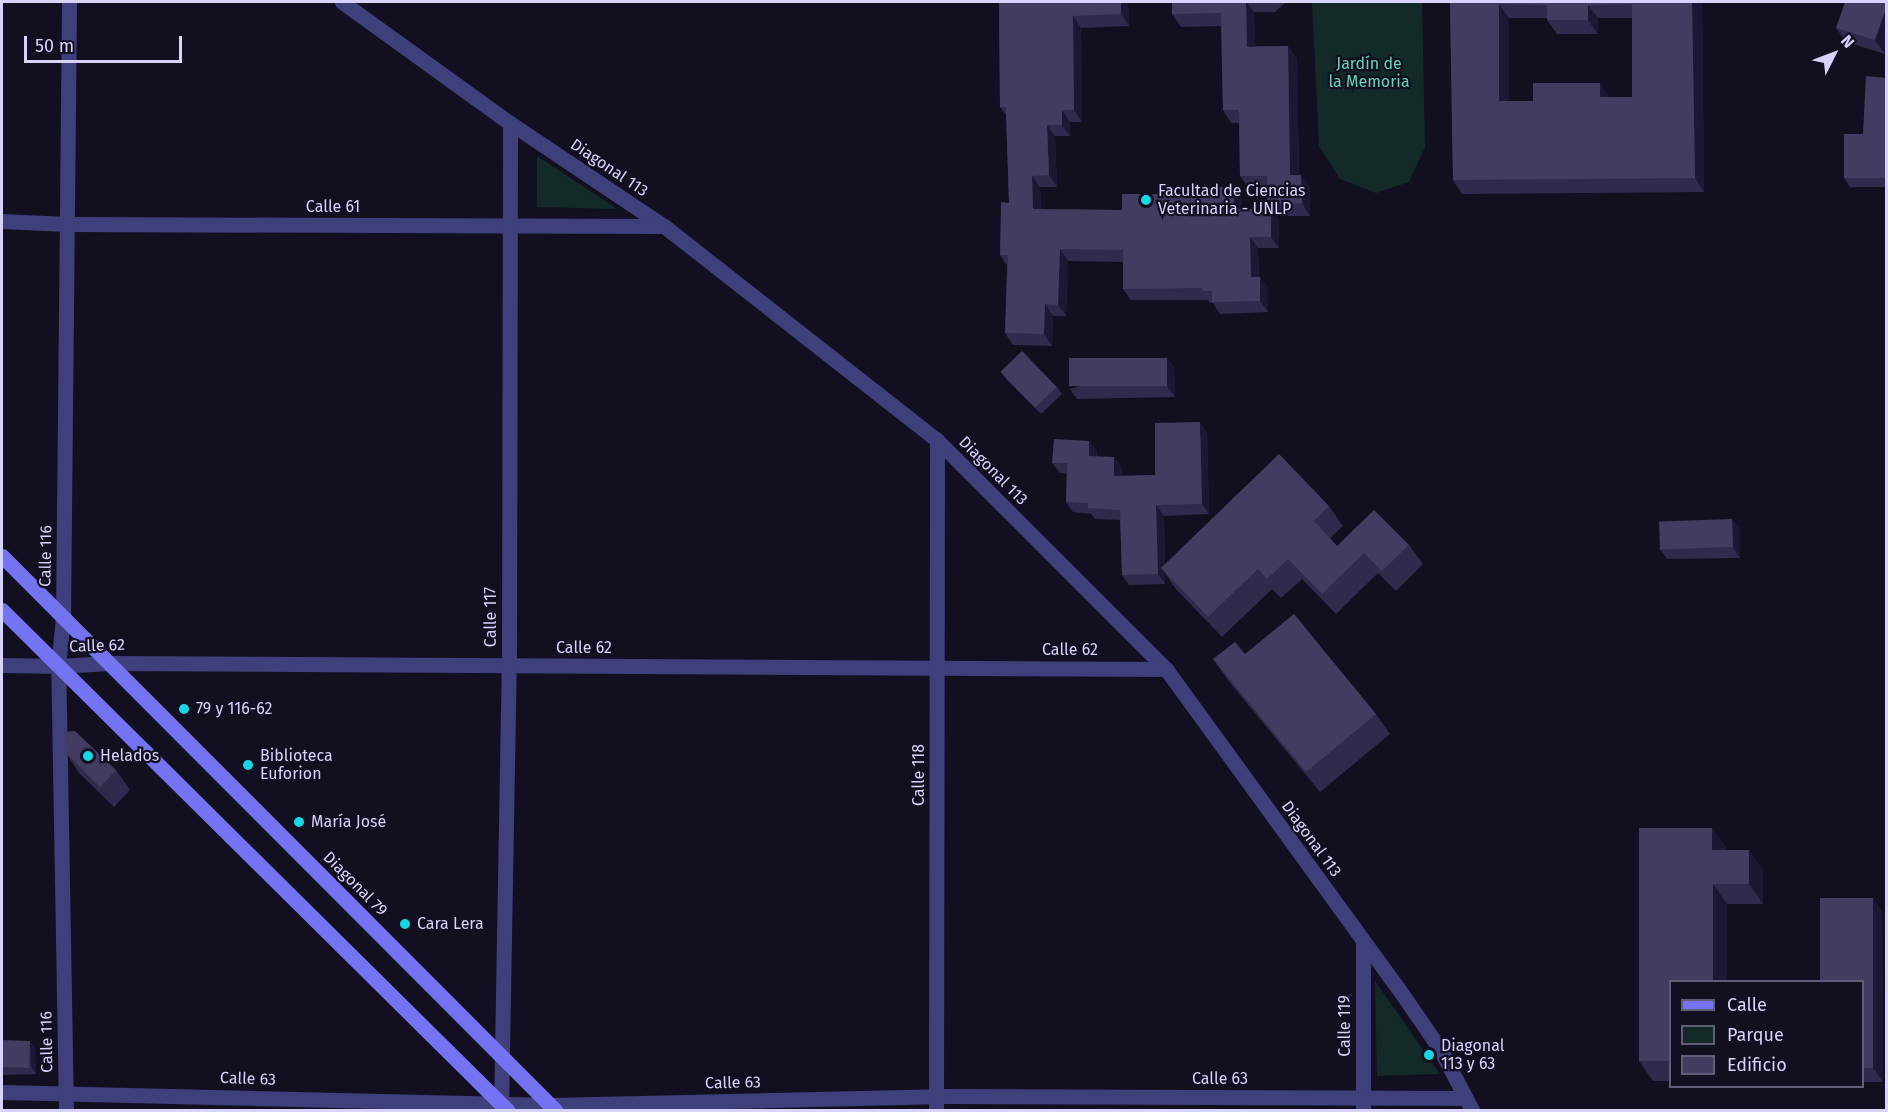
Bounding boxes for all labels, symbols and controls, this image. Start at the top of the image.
scale bar [27,24,184,62]
north arrow [1804,24,1864,84]
text: N [1837,31,1858,52]
text: 50 m [35,35,74,57]
park label: Jardín de la Memoria [1328,54,1410,92]
street label: Diagonal 113 [567,135,651,201]
place label: Facultad de Ciencias Veterinaria - UNLP [1158,181,1306,219]
marker: Facultad de Ciencias Veterinaria - UNLP [1139,193,1153,207]
street label: Calle 61 [306,197,360,217]
street label: Diagonal 113 [955,433,1031,509]
street label: Calle 116 [36,525,56,587]
street label: Calle 117 [481,587,501,647]
street label: Calle 62 [69,635,125,657]
street label: Calle 62 [556,638,612,658]
street label: Calle 62 [1042,640,1098,660]
place label: 79 y 116-62 [196,699,272,719]
marker: 79 y 116-62 [177,702,191,716]
street label: Calle 118 [909,744,929,806]
place label: Helados [100,746,159,766]
place label: Biblioteca Euforion [260,746,333,784]
marker: Helados [81,749,95,763]
marker: Biblioteca Euforion [241,758,255,772]
street label: Diagonal 113 [1277,797,1345,881]
place label: María José [311,812,386,832]
marker: María José [292,815,306,829]
street label: Diagonal 79 [319,848,391,920]
place label: Cara Lera [417,914,484,934]
marker: Cara Lera [398,917,412,931]
legend [1669,980,1864,1088]
text: Calle [1727,994,1767,1016]
street label: Calle 119 [1335,995,1355,1057]
street label: Calle 116 [37,1011,57,1073]
text: Parque [1727,1024,1784,1046]
place label: Diagonal 113 y 63 [1441,1036,1504,1074]
marker: Diagonal 113 y 63 [1422,1048,1436,1062]
text: Edificio [1727,1054,1787,1076]
street label: Calle 63 [220,1068,276,1090]
street label: Calle 63 [1192,1069,1248,1089]
street label: Calle 63 [705,1073,761,1093]

